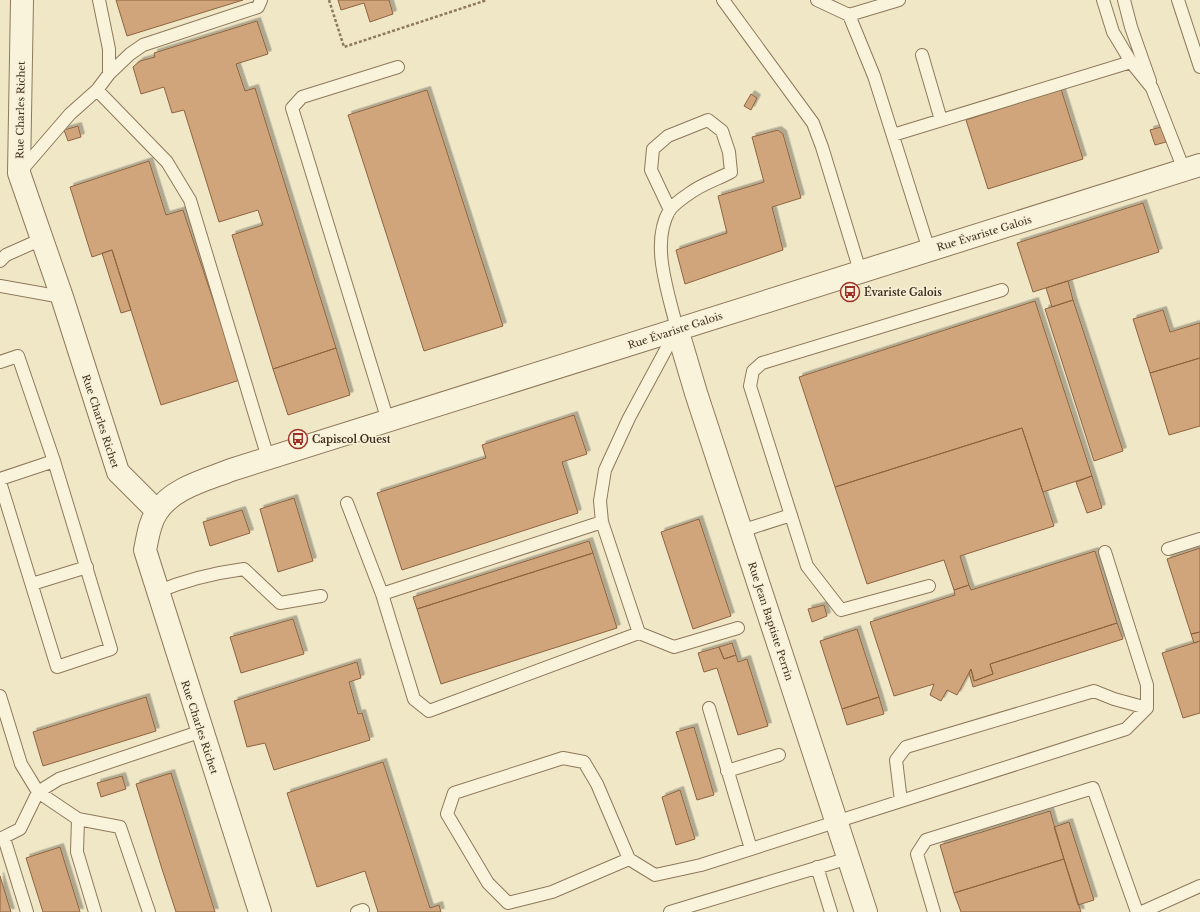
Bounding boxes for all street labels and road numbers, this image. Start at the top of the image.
street label: Rue Charles Richet [13,61,28,159]
street label: Rue Évariste Galois [935,212,1034,254]
street label: Rue Évariste Galois [626,308,725,352]
street label: Rue Charles Richet [79,373,122,470]
street label: Rue Jean Baptiste Perrin [745,560,796,682]
street label: Rue Charles Richet [178,679,221,776]

